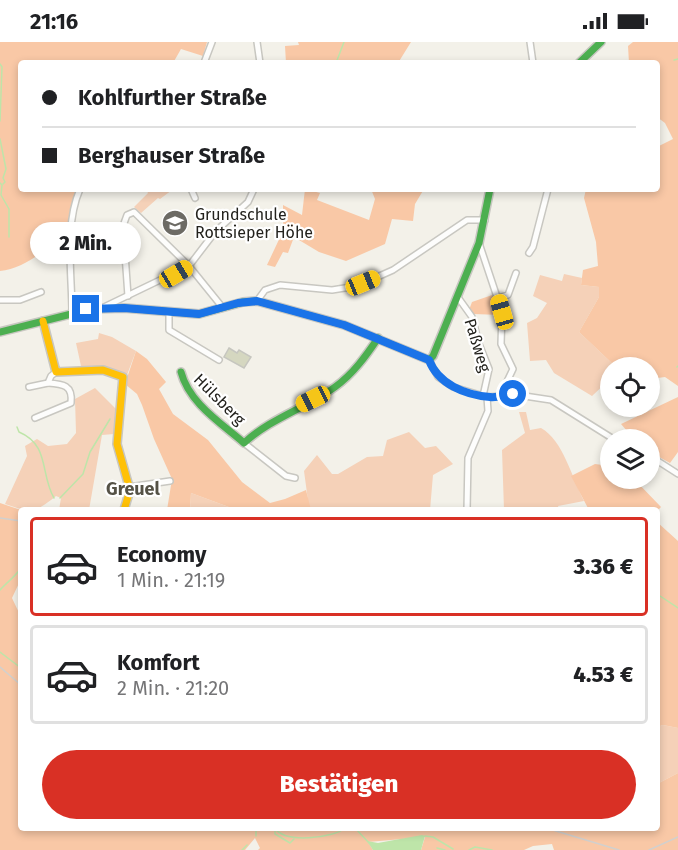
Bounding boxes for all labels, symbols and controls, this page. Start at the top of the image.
text: 21:16 [30,8,78,35]
text: Kohlfurther Straße [78,84,267,111]
text: Berghauser Straße [78,142,265,169]
place label: Grundschule Rottsieper Höhe [195,205,313,242]
school or university icon: Grundschule Rottsieper Höhe [160,208,190,238]
callout: 2 Min. [31,222,142,264]
text: 2 Min. [59,231,112,255]
car [156,257,196,291]
car [343,268,383,298]
car [488,292,516,332]
route end [72,295,99,322]
street label: Paßweg [460,316,495,375]
map controls [600,357,660,489]
button: locate [600,357,660,417]
street label: Hülsberg [190,370,250,429]
route start [499,380,526,407]
car [293,383,333,415]
button: layers [600,429,660,489]
district label: Greuel [106,478,161,500]
icon: car [45,540,99,594]
text: Economy [117,541,206,568]
text: 3.36 € [573,553,633,580]
text: 1 Min. · 21:19 [117,568,225,592]
icon: car [45,648,99,702]
text: Komfort [117,649,200,676]
text: 4.53 € [573,661,633,688]
text: 2 Min. · 21:20 [117,676,229,700]
button: Bestätigen [42,750,636,819]

